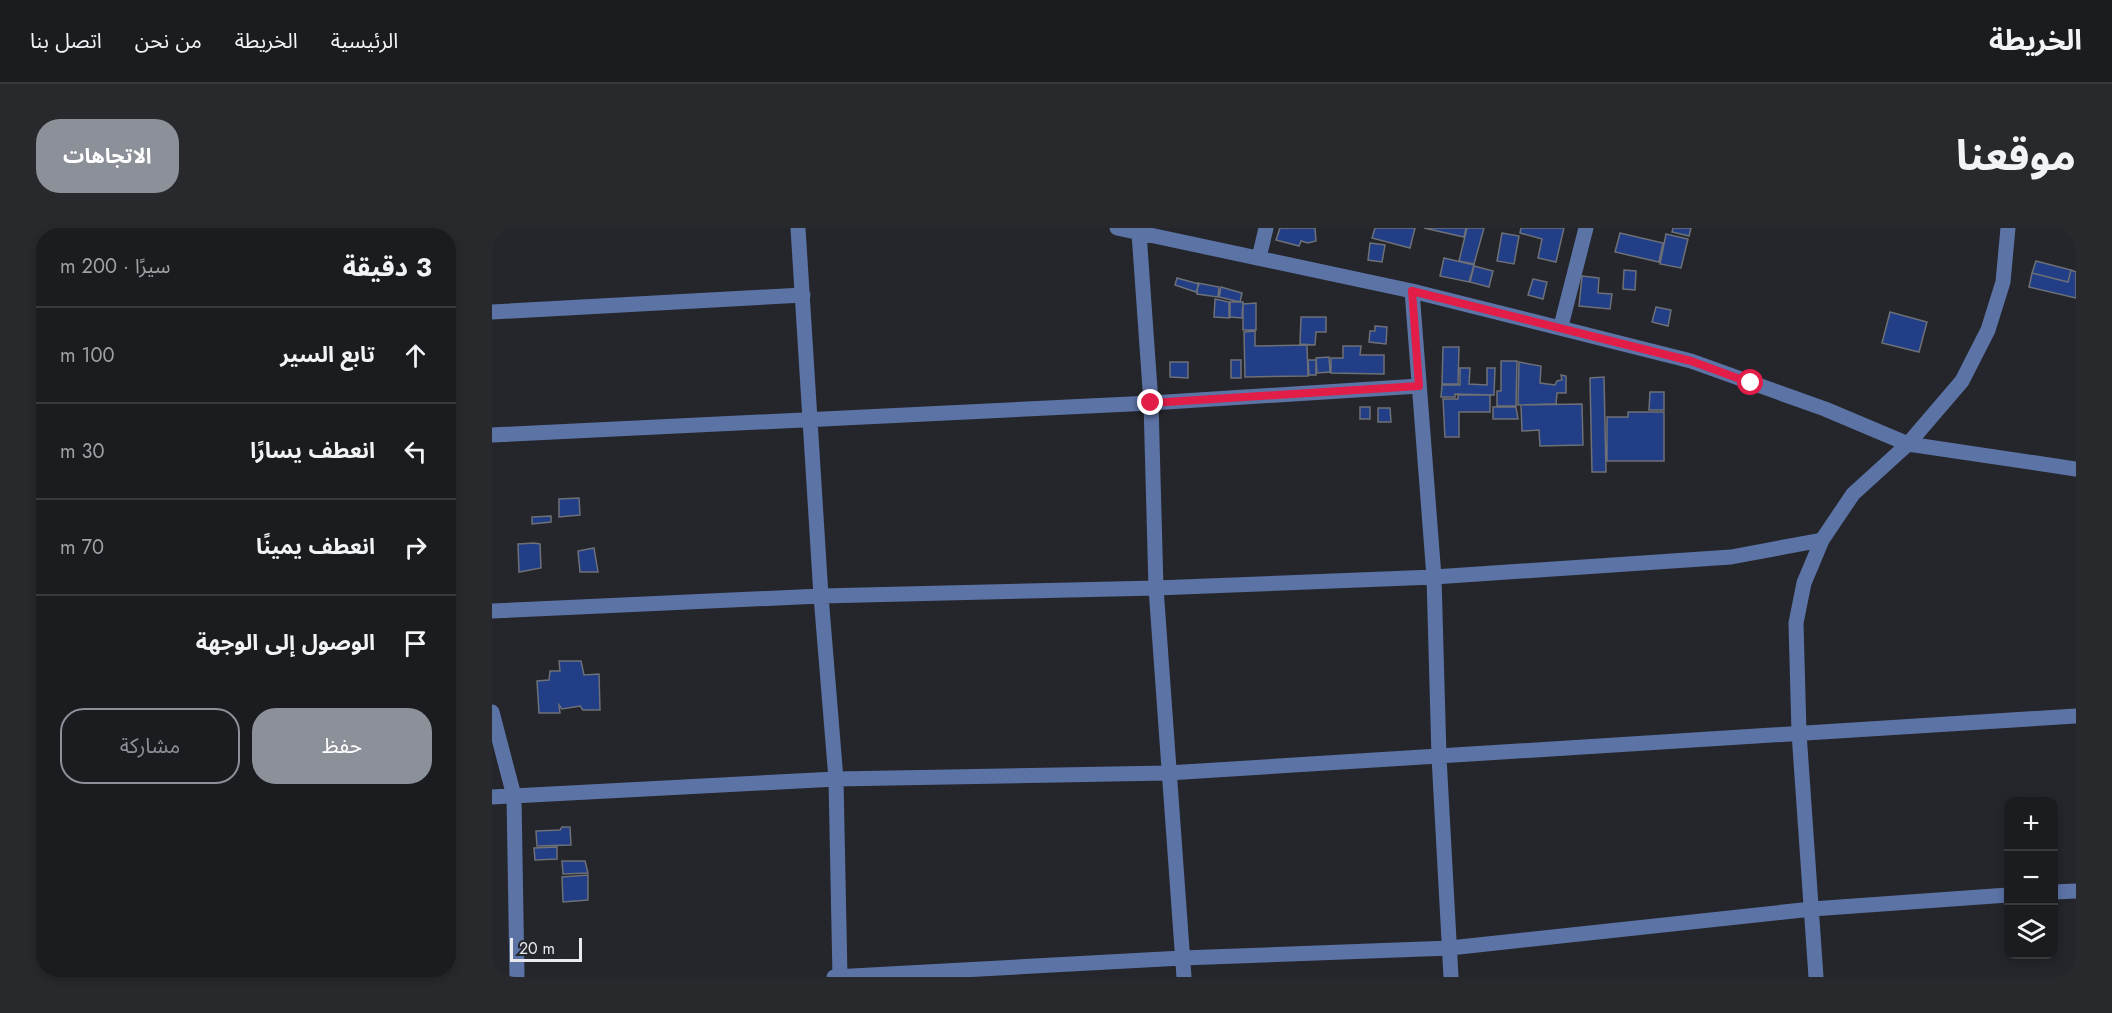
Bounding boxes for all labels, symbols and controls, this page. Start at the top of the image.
text: الخريطة [1989,20,2082,61]
text: اتصل بنا [30,26,102,56]
text: من نحن [135,26,202,56]
text: الخريطة [235,26,298,56]
text: الرئيسية [331,26,398,56]
button: الاتجاهات [36,119,179,193]
text: موقعنا [1956,125,2076,186]
text: 3 دقيقة [343,248,432,286]
text: سيرًا · 200 m [60,252,170,281]
text: تابع السير [280,338,375,370]
icon: ahead [399,339,432,372]
text: 100 m [60,341,115,370]
route start [1737,369,1763,395]
route end [1137,389,1163,415]
text: انعطف يسارًا [250,434,375,466]
icon: left [399,435,432,468]
text: 30 m [60,437,105,466]
text: انعطف يمينًا [256,530,375,562]
icon: right [399,531,432,564]
text: 70 m [60,533,104,562]
text: الوصول إلى الوجهة [196,626,375,658]
icon: arrive [399,627,432,660]
button: مشاركة [60,708,240,784]
button: حفظ [252,708,432,784]
map controls [2004,797,2058,959]
button: + [2004,797,2058,851]
button: − [2004,851,2058,905]
button: layers [2004,905,2058,959]
scale bar [510,935,582,962]
text: 20 m [519,937,555,960]

